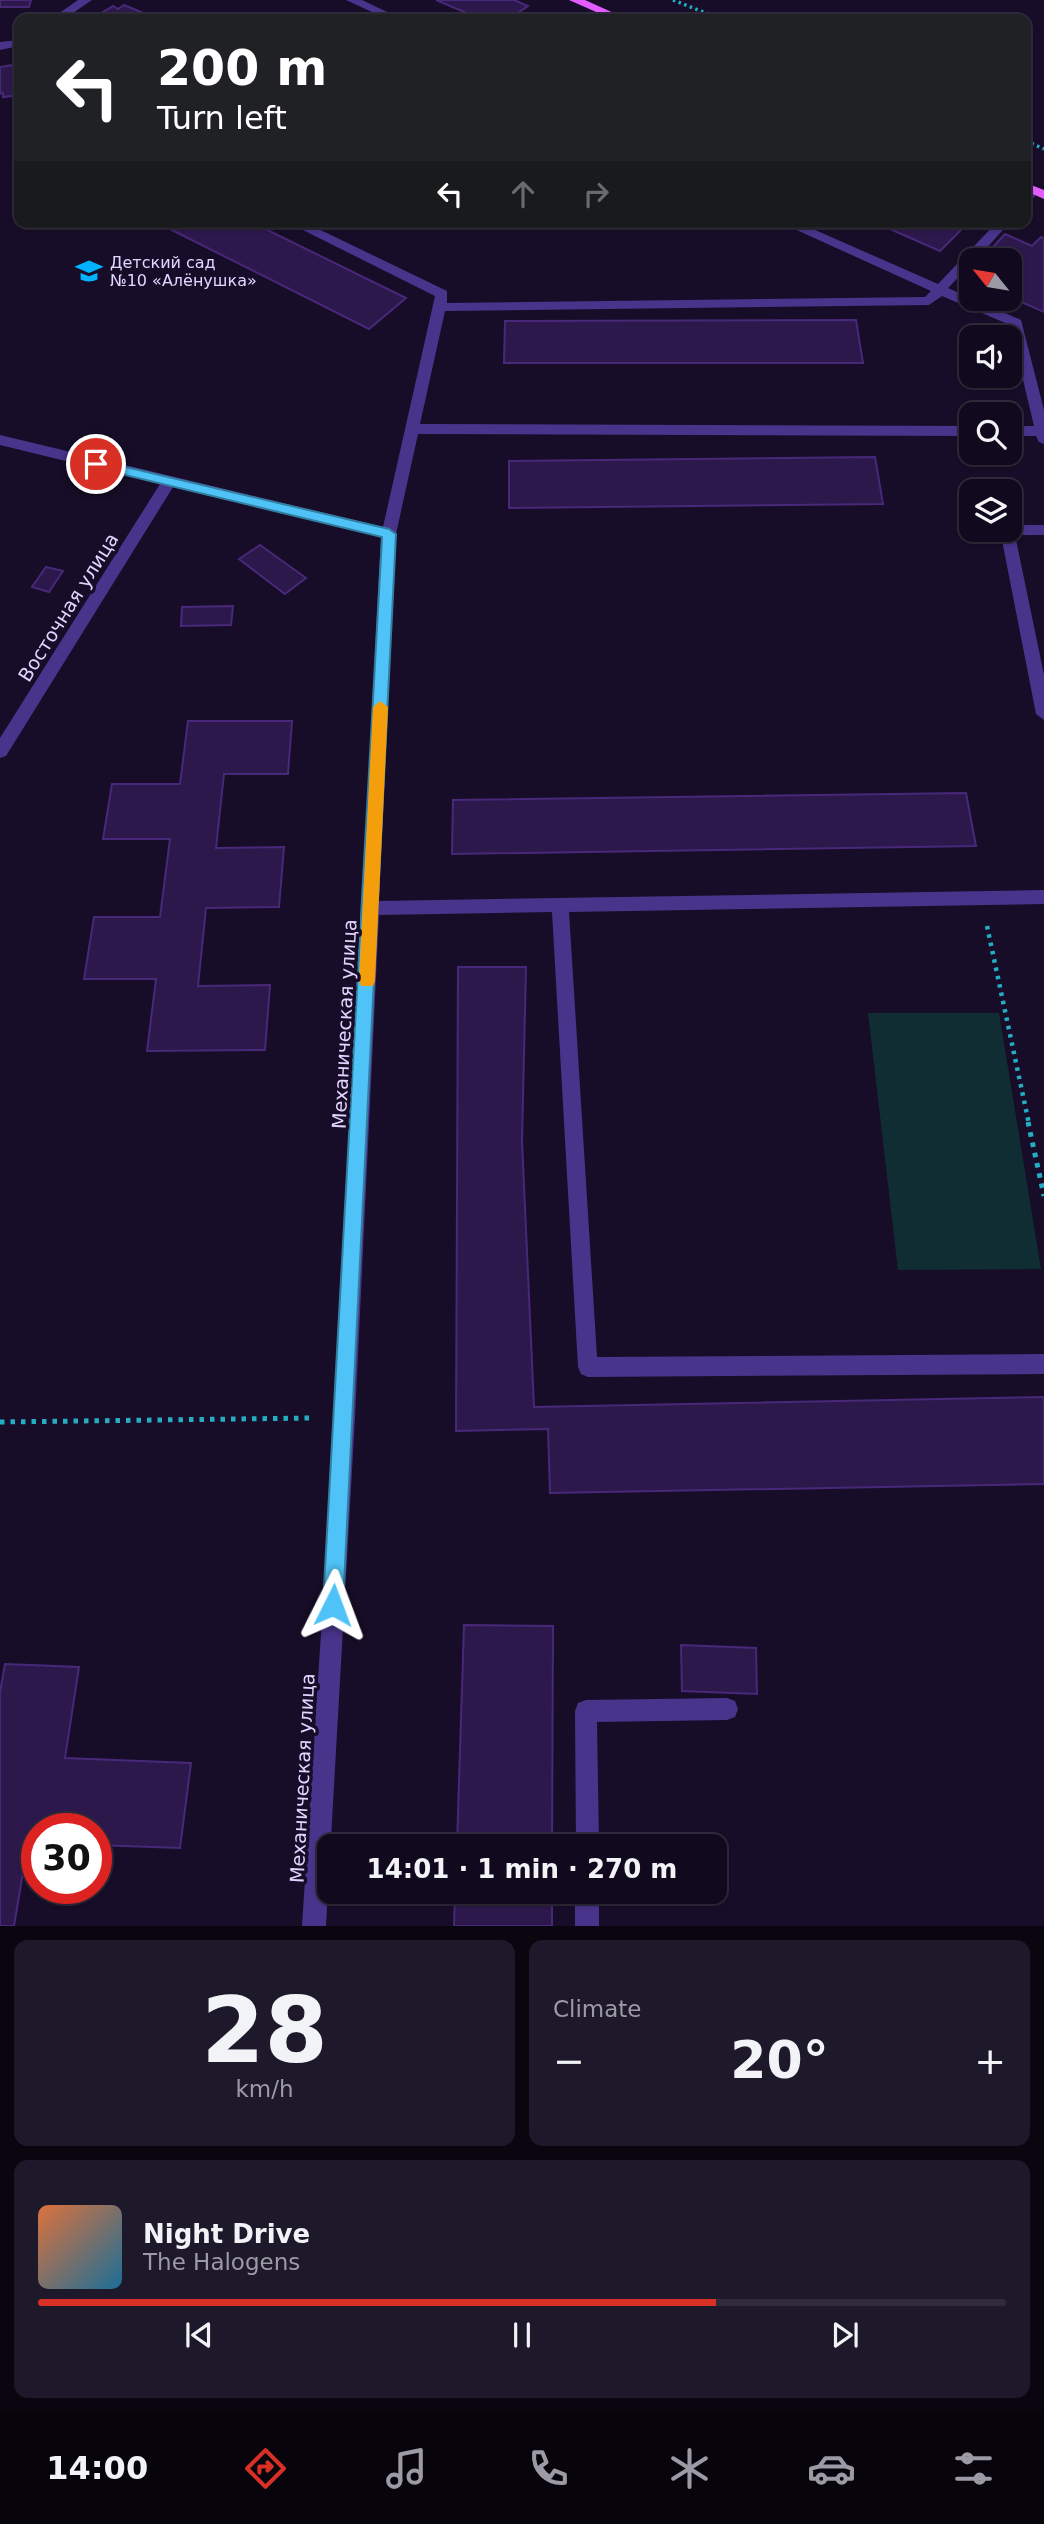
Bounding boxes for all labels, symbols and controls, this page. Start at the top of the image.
text: 200 m [157,40,327,97]
icon: left [42,42,133,133]
text: Turn left [157,99,287,137]
icon: left [431,175,469,213]
icon: ahead [504,175,542,213]
icon: right [577,175,615,213]
north arrow [959,248,1022,312]
map controls [959,248,1022,542]
place label: Детский сад №10 «Алёнушка» [110,253,257,290]
school or university icon: Детский сад №10 «Алёнушка» [74,256,104,286]
button: sound [959,325,1022,388]
button: search [959,402,1022,465]
pin [66,434,126,494]
icon: arrive [77,445,115,483]
button: layers [959,479,1022,542]
street label: Восточная улица [13,529,123,685]
street label: Механическая улица [328,919,360,1129]
position arrow [296,1568,370,1642]
street label: Механическая улица [286,1673,318,1883]
speed limit sign: 30 [21,1813,112,1904]
text: 14:01 · 1 min · 270 m [367,1854,677,1884]
text: 28 [201,1978,328,2083]
text: Climate [553,1996,642,2022]
text: 20° [730,2030,829,2090]
text: − [553,2039,585,2083]
text: + [974,2039,1006,2083]
text: km/h [235,2076,294,2102]
text: Night Drive [143,2219,310,2249]
text: The Halogens [143,2249,300,2275]
icon: previous [180,2316,218,2354]
icon: pause [503,2316,541,2354]
icon: next [826,2316,864,2354]
icon: directions [241,2444,290,2493]
icon: music [382,2444,431,2493]
icon: phone [524,2444,573,2493]
icon: climate [665,2444,714,2493]
icon: car [807,2444,856,2493]
icon: filters [949,2444,998,2493]
text: 14:00 [46,2449,148,2487]

